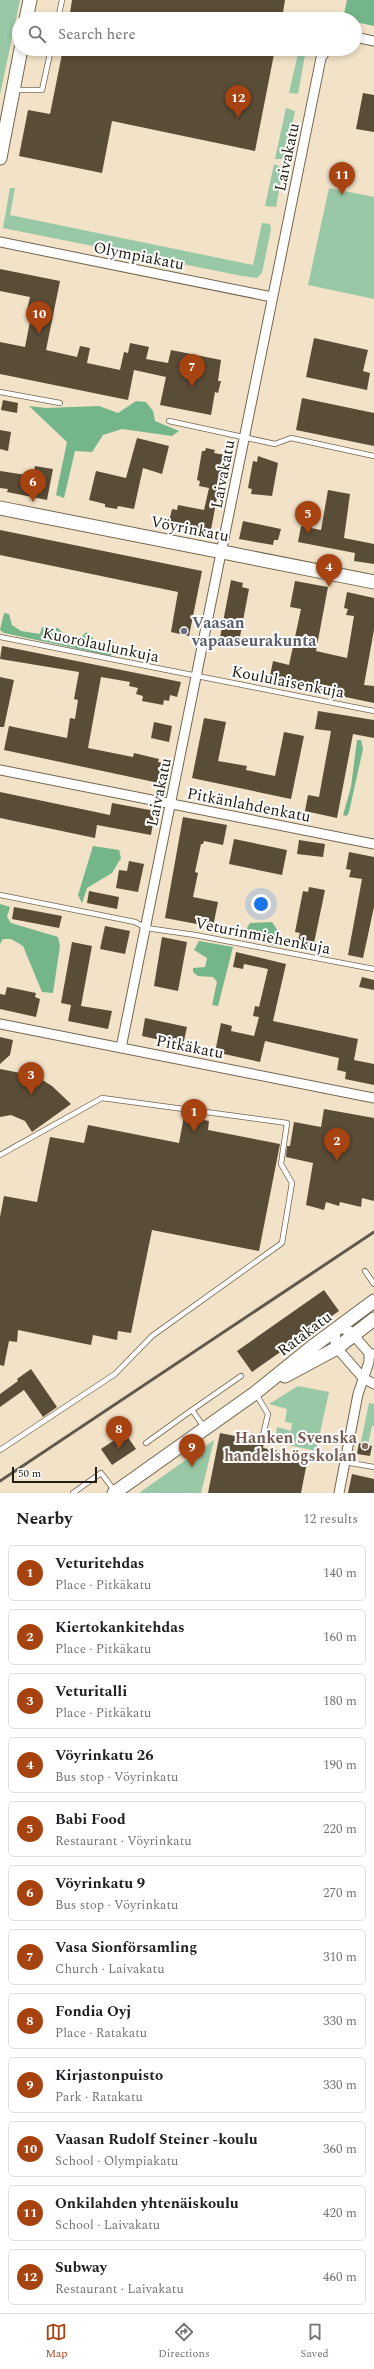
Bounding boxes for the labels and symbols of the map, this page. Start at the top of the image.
pin: 12 [225,85,251,118]
street label: Laivakatu [268,121,306,194]
pin: 11 [329,162,355,195]
street label: Olympiakatu [91,235,186,277]
pin: 10 [26,301,52,334]
pin: 7 [179,354,205,387]
street label: Laivakatu [205,438,241,511]
pin: 6 [20,469,46,502]
pin: 5 [295,501,321,534]
street label: Vöyrinkatu [149,510,231,548]
pin: 4 [316,554,342,587]
place label: Vaasan vapaaseurakunta [191,611,317,653]
street label: Kuorolaulunkuja [40,621,162,669]
marker: Vaasan vapaaseurakunta [179,626,189,636]
street label: Koululaisenkuja [229,659,347,705]
street label: Laivakatu [140,756,178,829]
street label: Pitkänlahdenkatu [185,781,313,829]
your location [251,894,271,914]
street label: Veturinmiehenkuja [193,911,333,961]
street label: Pitkäkatu [154,1029,226,1065]
pin: 3 [18,1062,44,1095]
pin: 1 [181,1099,207,1132]
pin: 2 [324,1128,350,1161]
street label: Ratakatu [272,1305,337,1362]
pin: 8 [106,1416,132,1449]
place label: Hanken Svenska handelshögskolan [224,1426,358,1468]
pin: 9 [179,1434,205,1467]
marker: Hanken Svenska handelshögskolan [360,1441,370,1451]
scale bar [12,1465,97,1484]

